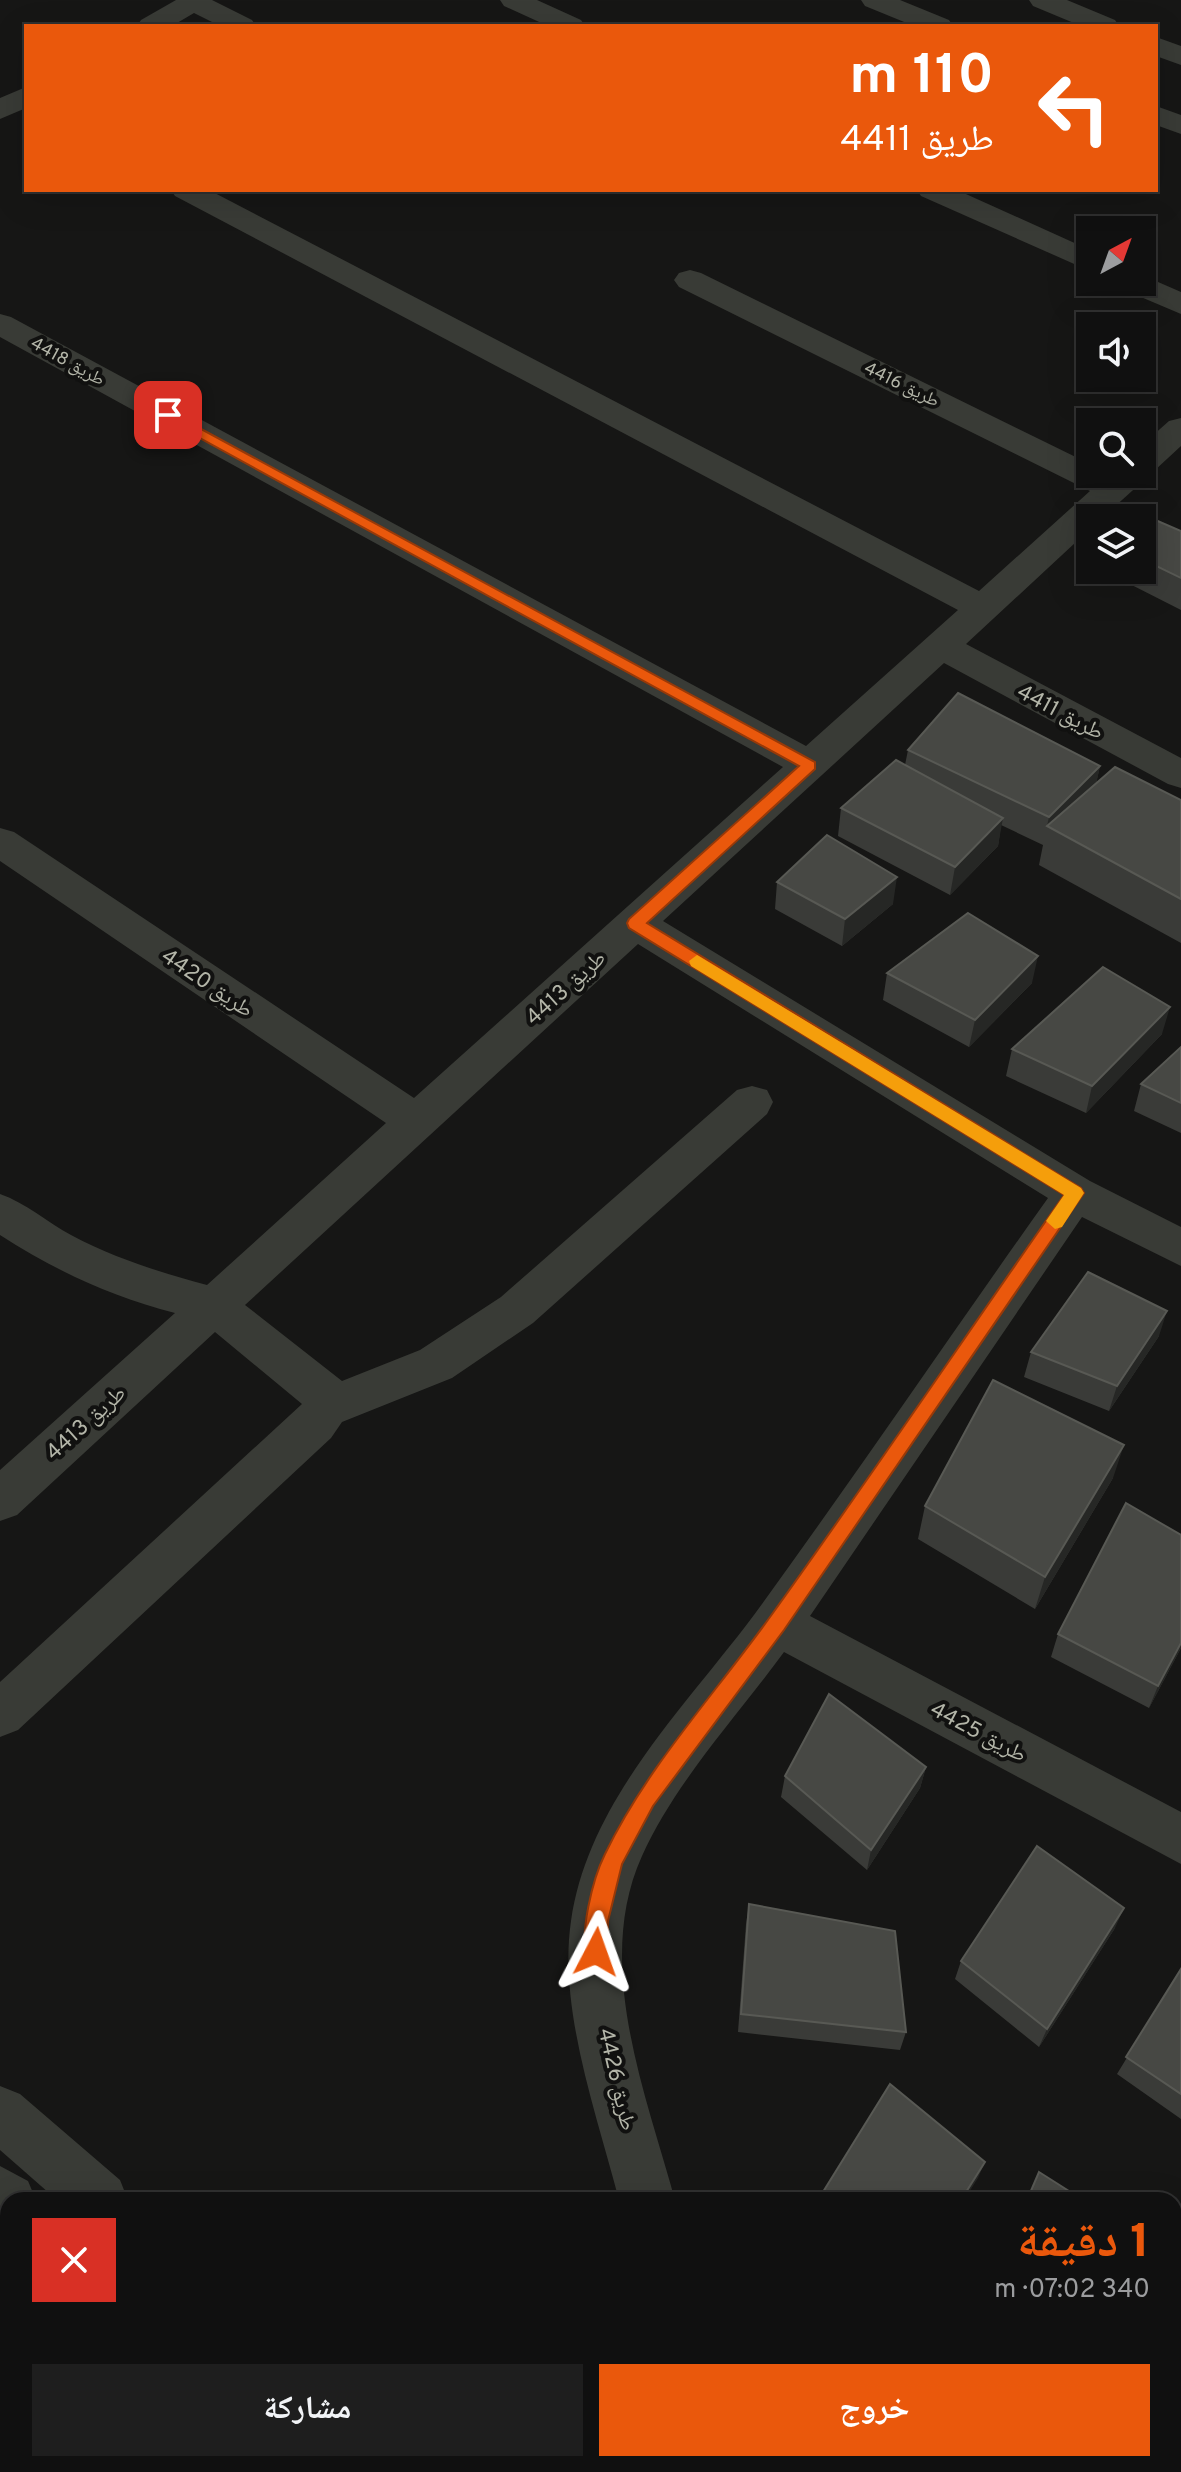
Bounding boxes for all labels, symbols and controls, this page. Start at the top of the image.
text: 110 m [849,43,994,113]
icon: left [1022,56,1126,160]
text: طريق 4411 [840,118,994,164]
north arrow [1076,216,1156,296]
map controls [1076,216,1156,584]
button: sound [1076,312,1156,392]
street label: طريق 4418 [26,333,108,392]
street label: طريق 4416 [860,357,943,413]
pin [134,381,202,449]
icon: arrive [146,393,190,437]
button: search [1076,408,1156,488]
button: layers [1076,504,1156,584]
street label: طريق 4411 [1012,679,1108,747]
street label: طريق 4420 [155,943,258,1025]
street label: طريق 4413 [521,946,613,1032]
street label: طريق 4413 [41,1381,133,1467]
street label: طريق 4425 [925,1697,1030,1770]
position arrow [554,1910,638,1994]
street label: طريق 4426 [591,2026,640,2133]
text: 1 دقيقة [1017,2214,1150,2274]
button: close [32,2218,116,2302]
text: 340 m · 07:02 [994,2274,1150,2307]
button: مشاركة [32,2364,583,2456]
button: خروج [599,2364,1150,2456]

